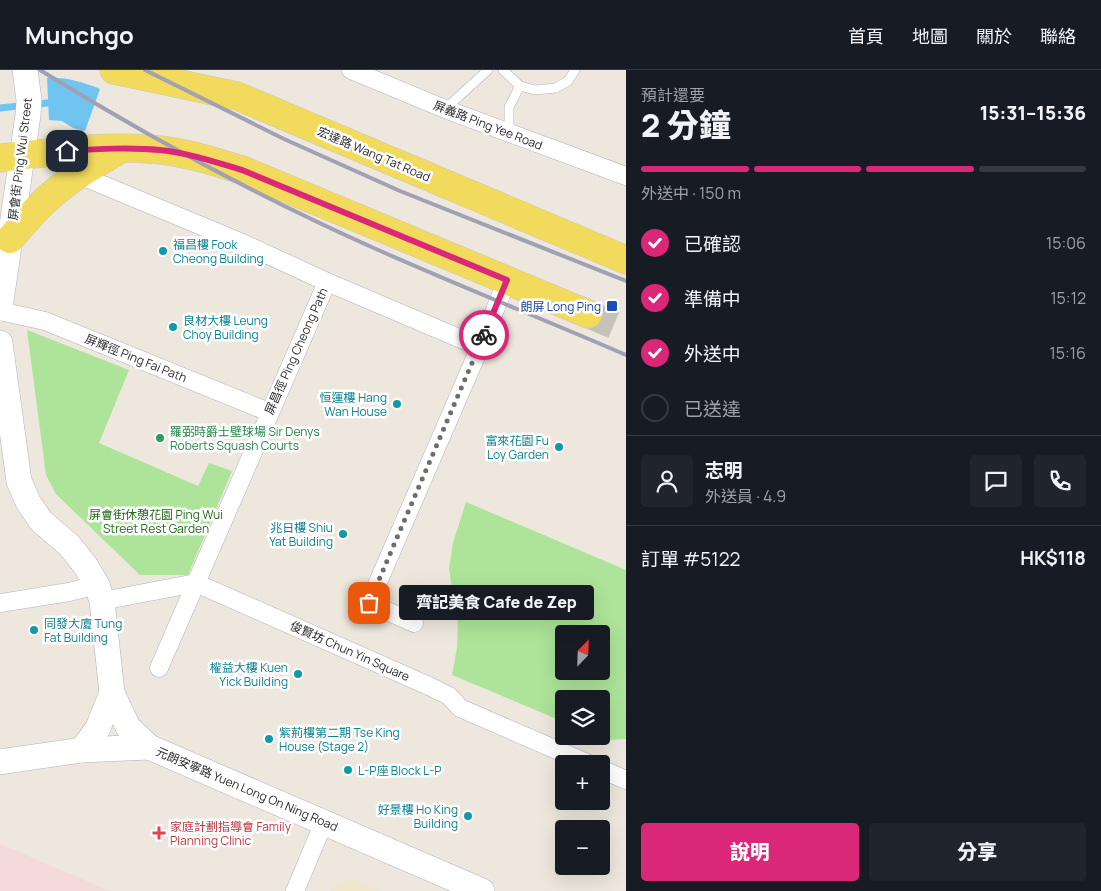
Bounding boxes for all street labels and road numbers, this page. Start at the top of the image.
street label: 屏會街 Ping Wui Street [4,96,36,221]
street label: 屏義路 Ping Yee Road [431,96,545,154]
street label: 宏達路 Wang Tat Road [315,123,433,185]
street label: 屏昌徑 Ping Cheong Path [260,285,332,417]
street label: 屏輝徑 Ping Fai Path [83,330,189,386]
street label: 俊賢坊 Chun Yin Square [287,617,413,685]
street label: 元朗安寧路 Yuen Long On Ning Road [153,743,341,835]

